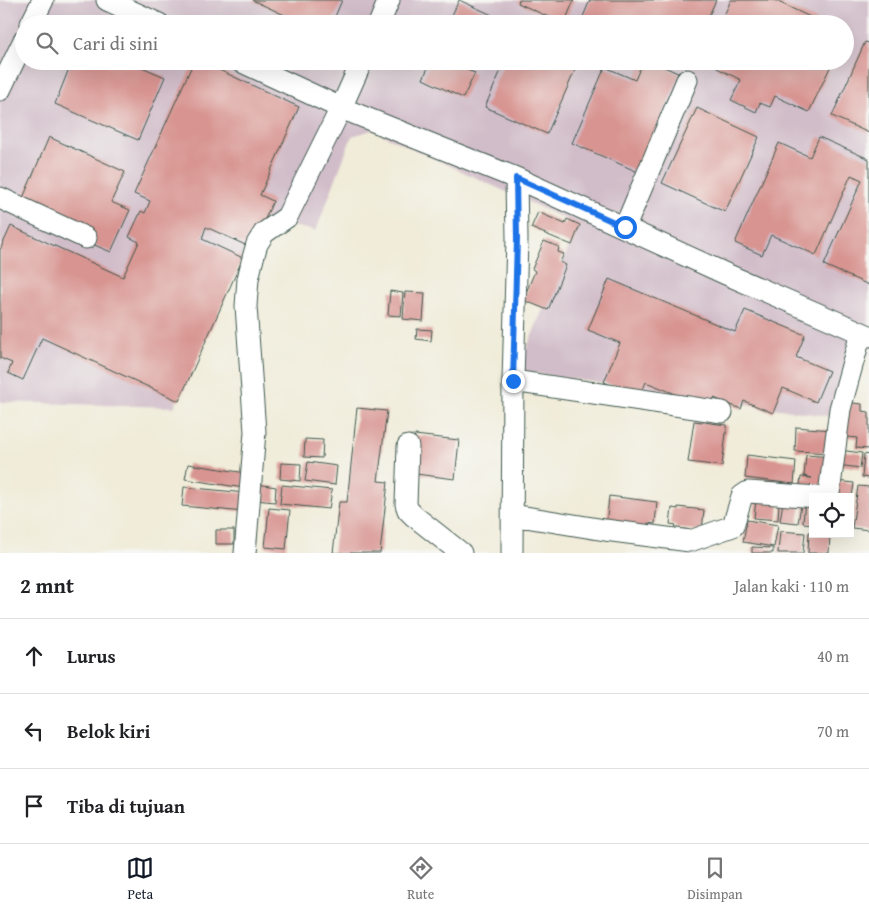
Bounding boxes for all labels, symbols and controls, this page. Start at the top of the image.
search box [15,15,854,70]
icon: search [33,29,61,57]
text: Cari di sini [73,29,158,57]
route start [614,216,637,239]
route end [502,370,525,393]
map controls [809,493,854,538]
button: locate [809,493,854,538]
text: 2 mnt [20,570,74,601]
text: Jalan kaki · 110 m [734,574,849,598]
icon: ahead [20,642,48,670]
text: Lurus [67,642,116,670]
text: 40 m [817,644,849,668]
icon: left [20,717,48,745]
text: Belok kiri [67,717,150,745]
text: 70 m [817,719,849,743]
icon: arrive [20,792,48,820]
text: Tiba di tujuan [67,792,185,820]
tab: Peta [126,854,154,904]
tab: Rute [407,854,435,904]
tab: Disimpan [687,854,743,904]

